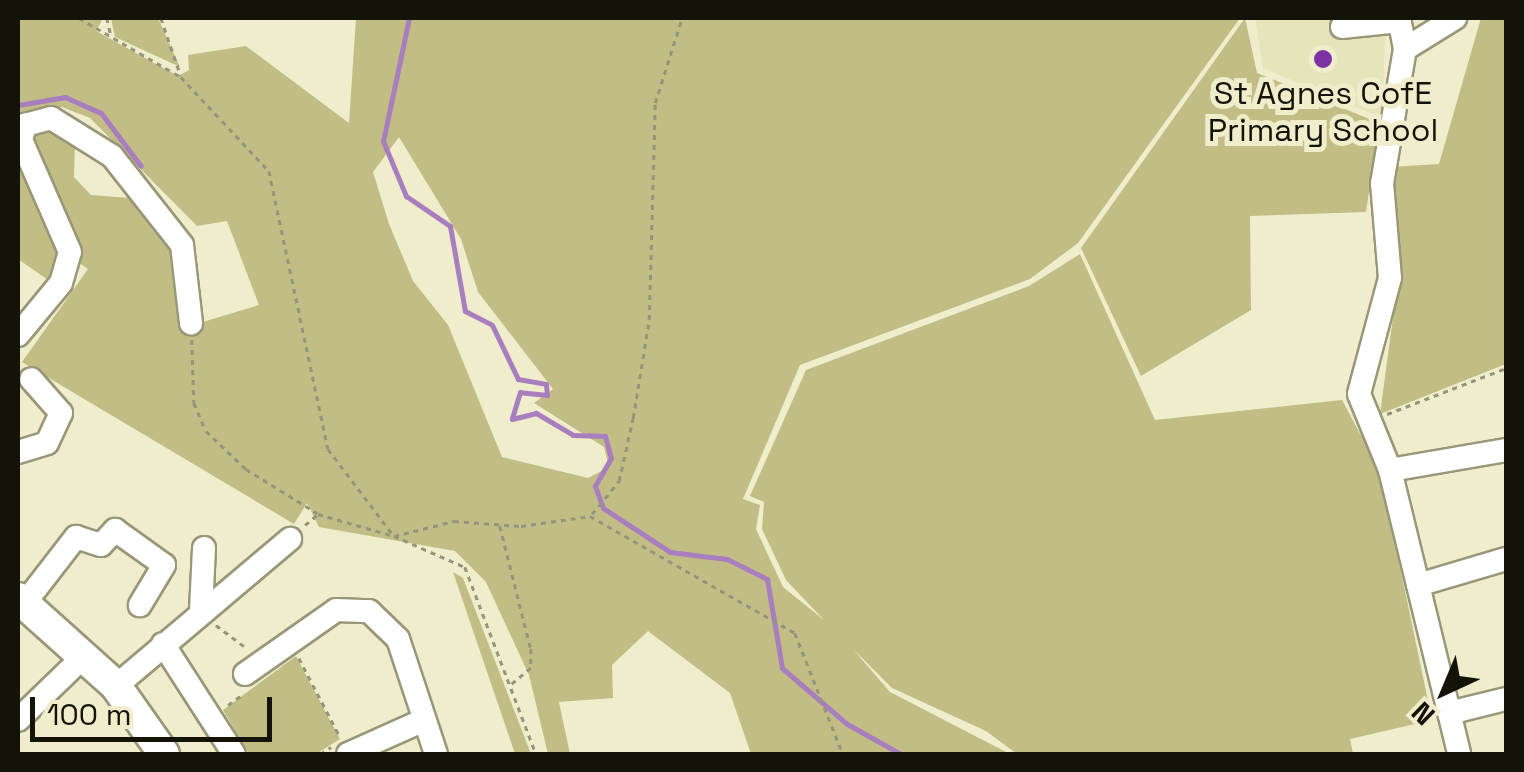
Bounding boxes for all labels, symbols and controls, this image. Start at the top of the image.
marker: St Agnes CofE Primary School [1312,48,1334,70]
place label: St Agnes CofE Primary School [1208,75,1438,150]
north arrow [1394,642,1494,742]
scale bar [35,677,278,739]
text: N [1404,694,1442,733]
text: 100 m [47,695,132,734]

